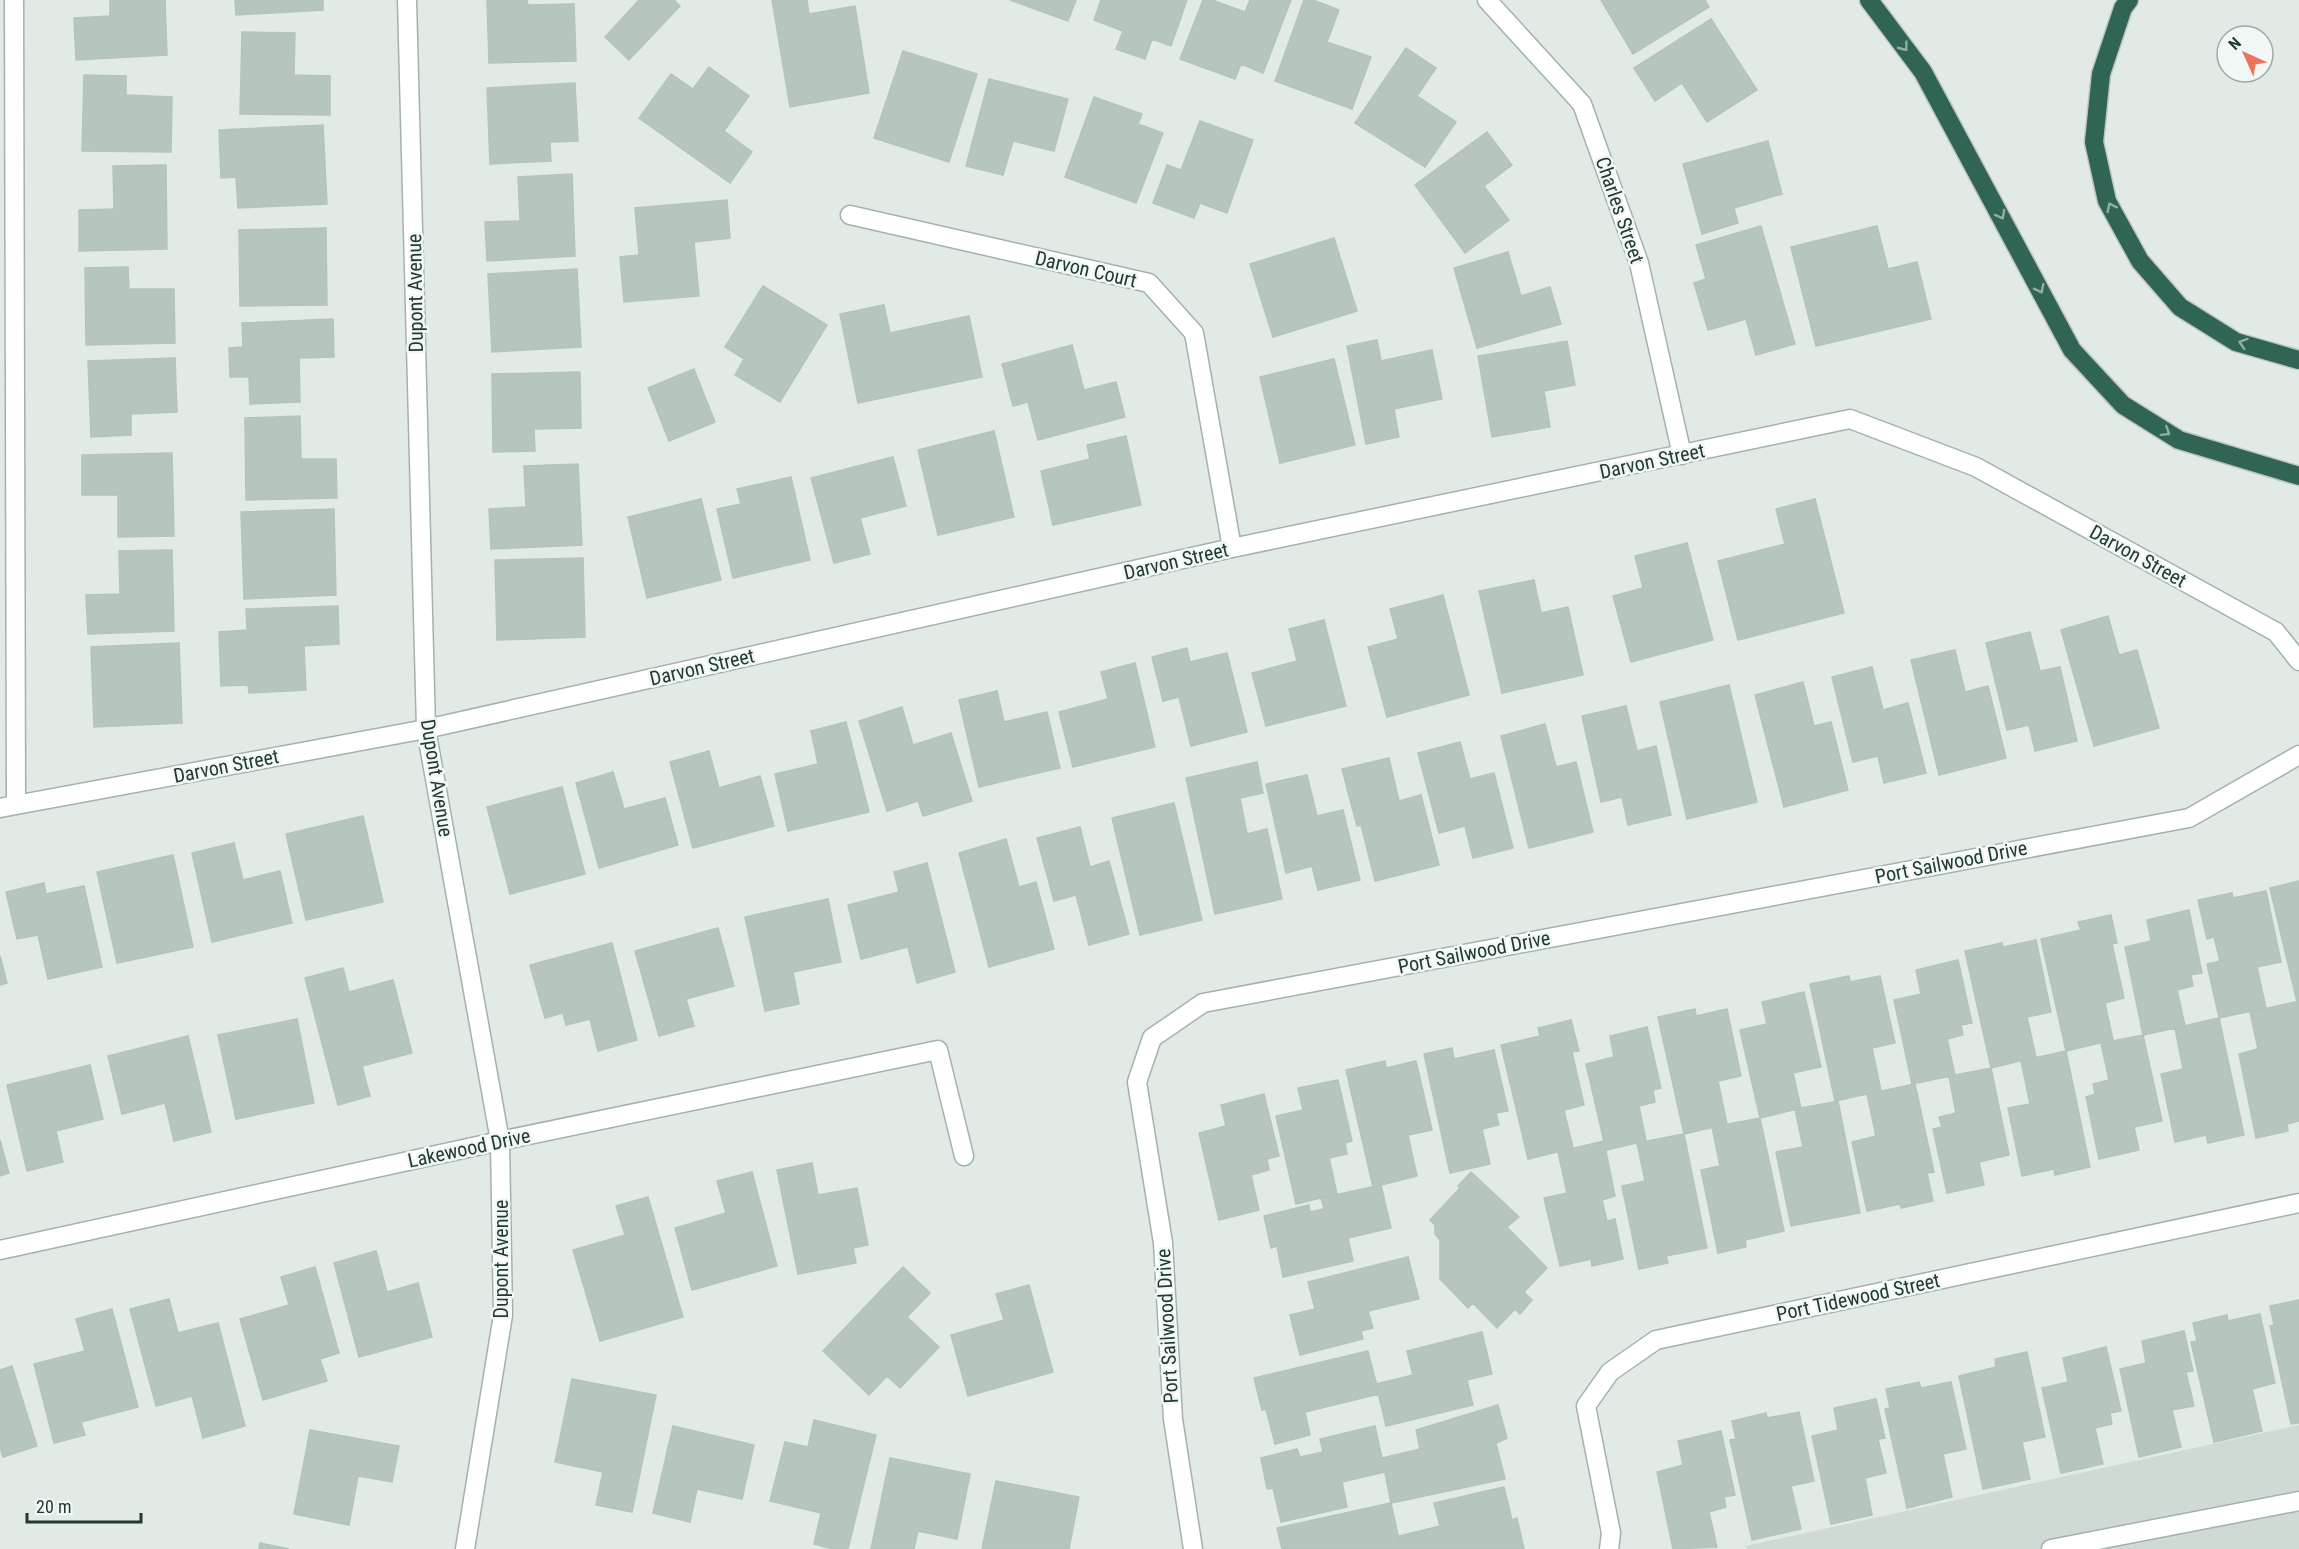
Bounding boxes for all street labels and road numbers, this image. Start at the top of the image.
street label: Charles Street [1591,154,1649,267]
street label: Dupont Avenue [402,233,428,353]
street label: Darvon Court [1033,246,1139,292]
street label: Darvon Street [1597,438,1707,484]
street label: Darvon Street [2085,520,2191,592]
street label: Darvon Street [1121,537,1231,585]
street label: Darvon Street [647,643,757,691]
street label: Dupont Avenue [416,717,458,839]
street label: Darvon Street [171,744,281,788]
street label: Port Sailwood Drive [1873,835,2029,889]
street label: Port Sailwood Drive [1396,925,1552,979]
street label: Lakewood Drive [405,1123,533,1173]
street label: Dupont Avenue [489,1200,513,1318]
street label: Port Sailwood Drive [1151,1248,1183,1404]
street label: Port Tidewood Street [1774,1268,1942,1326]

